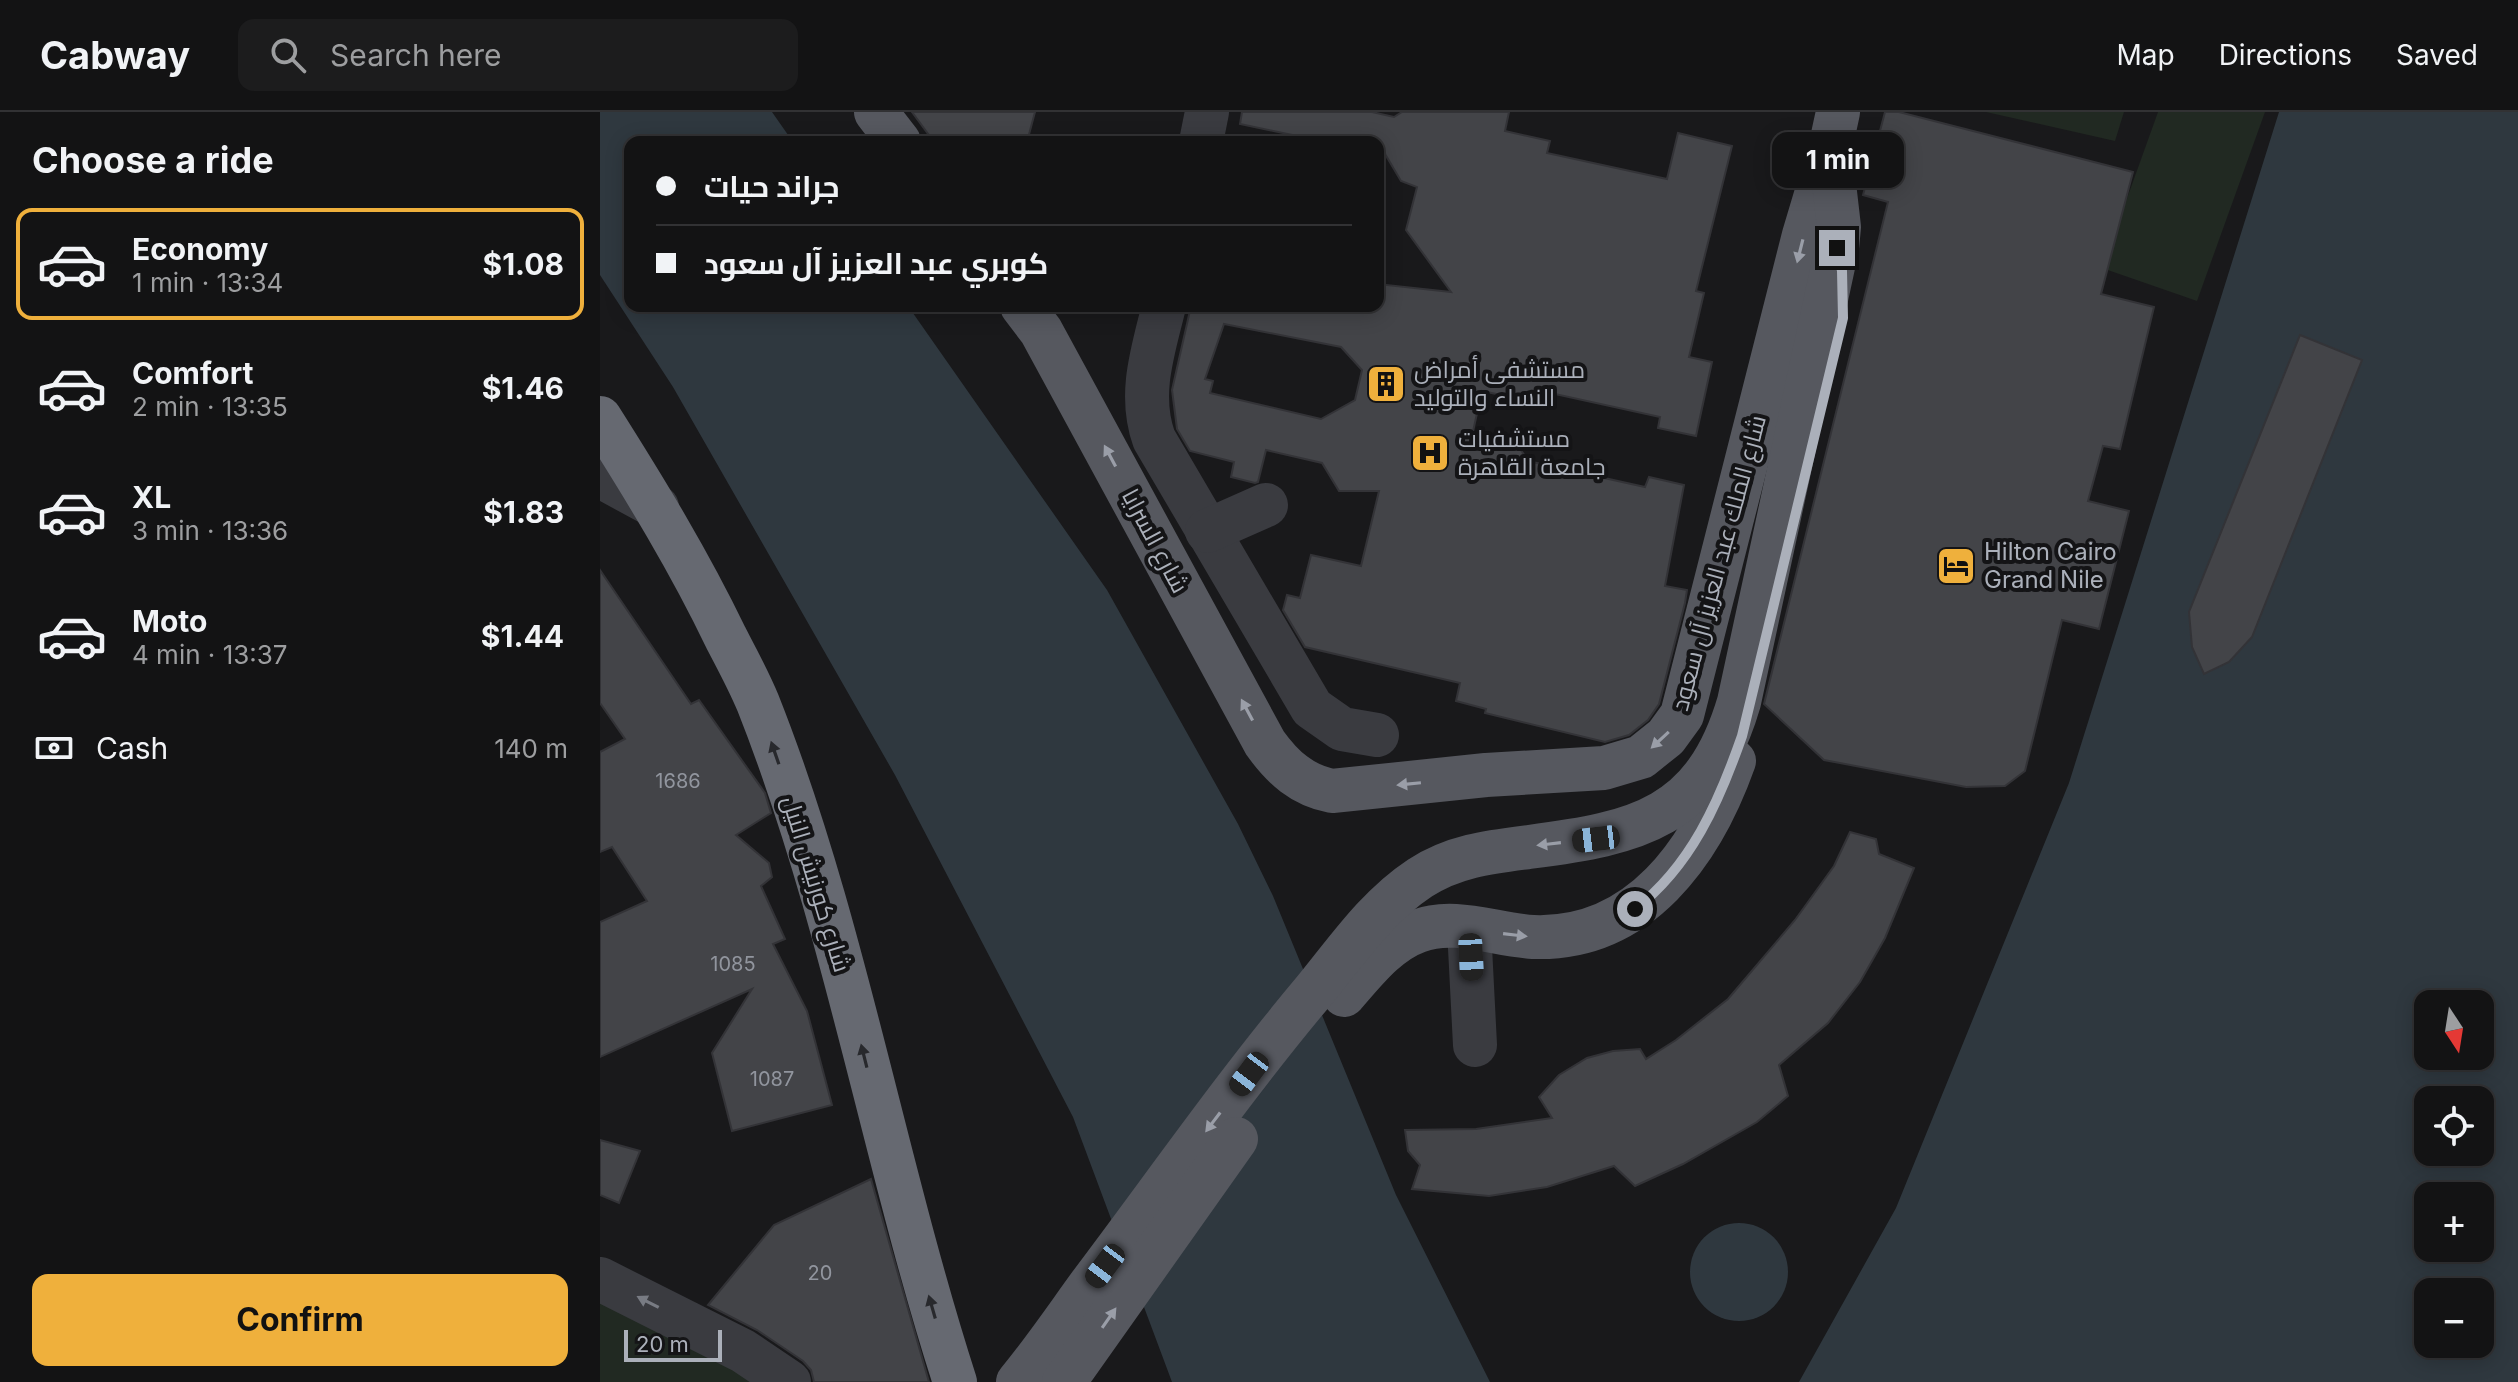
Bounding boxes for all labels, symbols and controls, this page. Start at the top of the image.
search box [238,19,798,91]
text: Cabway [40,32,190,78]
icon: search [266,33,310,77]
text: Search here [330,37,502,73]
text: Map [2116,38,2175,72]
text: Directions [2219,38,2352,72]
text: Saved [2396,38,2478,72]
callout: 1 min [1771,132,1903,188]
text: Choose a ride [32,138,274,182]
text: 1 min [1806,144,1870,175]
text: جراند حيات [704,168,840,204]
icon: car [36,228,108,300]
route end [1819,230,1855,266]
text: Economy [132,231,268,267]
one-way arrow [1793,239,1805,264]
text: كوبري عبد العزيز آل سعود [704,245,1048,281]
text: $1.08 [483,246,564,282]
text: 1 min · 13:34 [132,267,283,298]
icon: car [36,352,108,424]
place label: مستشفى أمراض النساء والتوليد [1414,354,1585,412]
text: Comfort [132,355,253,391]
building icon: مستشفى أمراض النساء والتوليد [1365,363,1407,405]
text: $1.46 [482,370,564,406]
text: 2 min · 13:35 [132,391,288,422]
street label: شارع الملك عبد العزيز آل سعود [1665,412,1774,714]
place label: مستشفيات جامعة القاهرة [1458,424,1606,481]
hospital icon: مستشفيات جامعة القاهرة [1409,432,1451,474]
one-way arrow [1103,445,1117,467]
icon: car [36,476,108,548]
text: XL [132,479,171,515]
street label: شارع السرايا [1114,484,1195,599]
text: $1.83 [483,494,564,530]
text: 3 min · 13:36 [132,515,288,546]
place label: Hilton Cairo Grand Nile [1984,537,2117,594]
hotel icon: Hilton Cairo Grand Nile [1935,545,1977,587]
icon: car [36,600,108,672]
text: Moto [132,603,207,639]
text: $1.44 [481,618,564,654]
text: 4 min · 13:37 [132,639,288,670]
one-way arrow [1240,698,1253,721]
icon: cash [32,726,76,770]
text: Cash [96,730,168,766]
one-way arrow [1651,731,1671,748]
text: 140 m [494,733,568,764]
one-way arrow [769,741,781,765]
house number: 1686 [655,769,701,793]
one-way arrow [1396,778,1421,791]
street label: شارع كورنيش النيل [774,792,857,976]
car [1571,824,1621,854]
one-way arrow [1536,838,1561,851]
route start [1617,891,1653,927]
one-way arrow [1503,928,1528,941]
car [1458,932,1484,982]
house number: 1085 [710,952,756,976]
north arrow [2414,990,2494,1070]
map controls [2414,990,2494,1358]
one-way arrow [858,1044,870,1069]
car [1225,1048,1273,1100]
house number: 1087 [750,1067,794,1091]
button: locate [2414,1086,2494,1166]
one-way arrow [1205,1112,1221,1132]
button: + [2414,1182,2494,1262]
car [1081,1240,1129,1292]
house number: 20 [808,1261,832,1285]
button: Confirm [32,1274,568,1366]
button: − [2414,1278,2494,1358]
one-way arrow [637,1295,660,1309]
one-way arrow [925,1295,938,1319]
one-way arrow [1101,1308,1116,1329]
scale bar [624,1326,722,1362]
text: 20 m [636,1331,689,1357]

